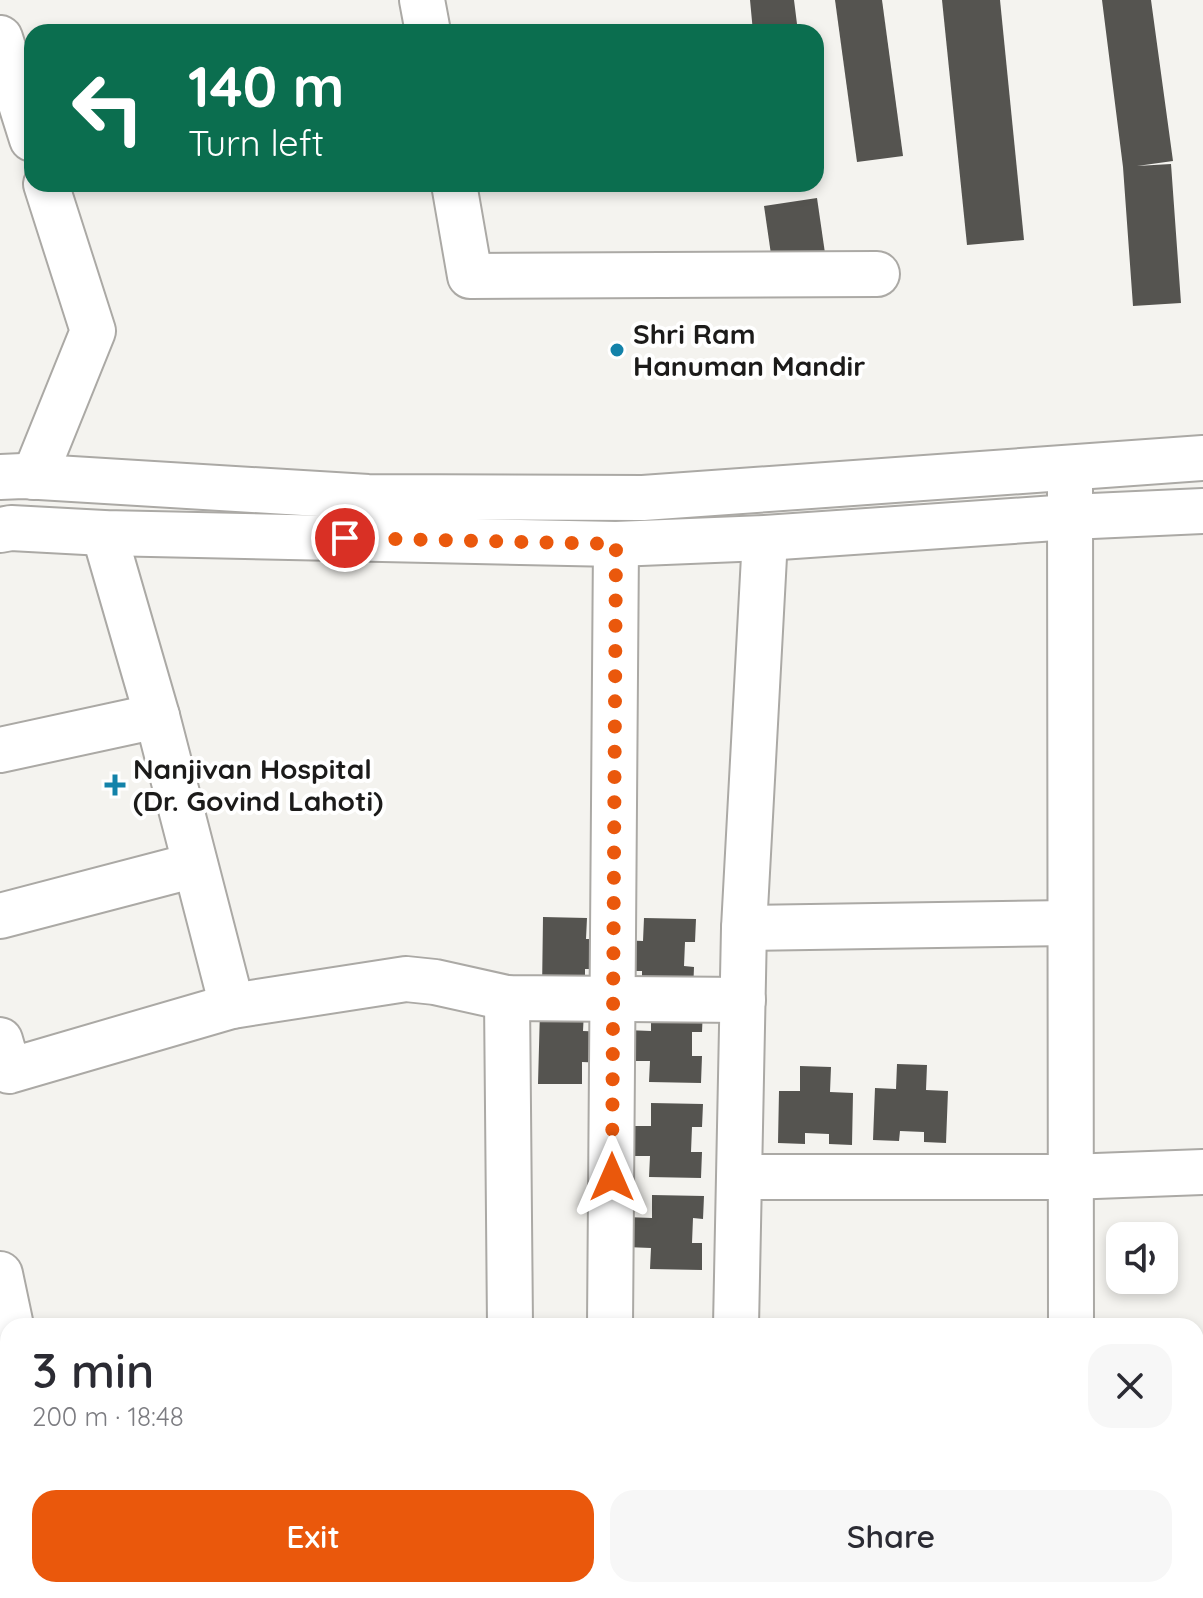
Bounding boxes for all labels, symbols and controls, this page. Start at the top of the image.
text: 140 m [188,51,344,121]
icon: left [56,56,160,160]
text: Turn left [188,120,324,165]
place label: Shri Ram Hanuman Mandir [633,316,865,383]
marker: Shri Ram Hanuman Mandir [608,341,626,359]
pin [311,504,379,572]
icon: arrive [323,516,367,560]
place label: Nanjivan Hospital (Dr. Govind Lahoti) [133,751,383,818]
marker: Nanjivan Hospital (Dr. Govind Lahoti) [104,774,126,796]
position arrow [570,1135,654,1219]
map controls [1106,1222,1178,1294]
button: sound [1106,1222,1178,1294]
text: 3 min [32,1340,154,1400]
button: close [1088,1344,1172,1428]
text: 200 m · 18:48 [32,1400,184,1433]
button: Exit [32,1490,594,1582]
button: Share [610,1490,1172,1582]

